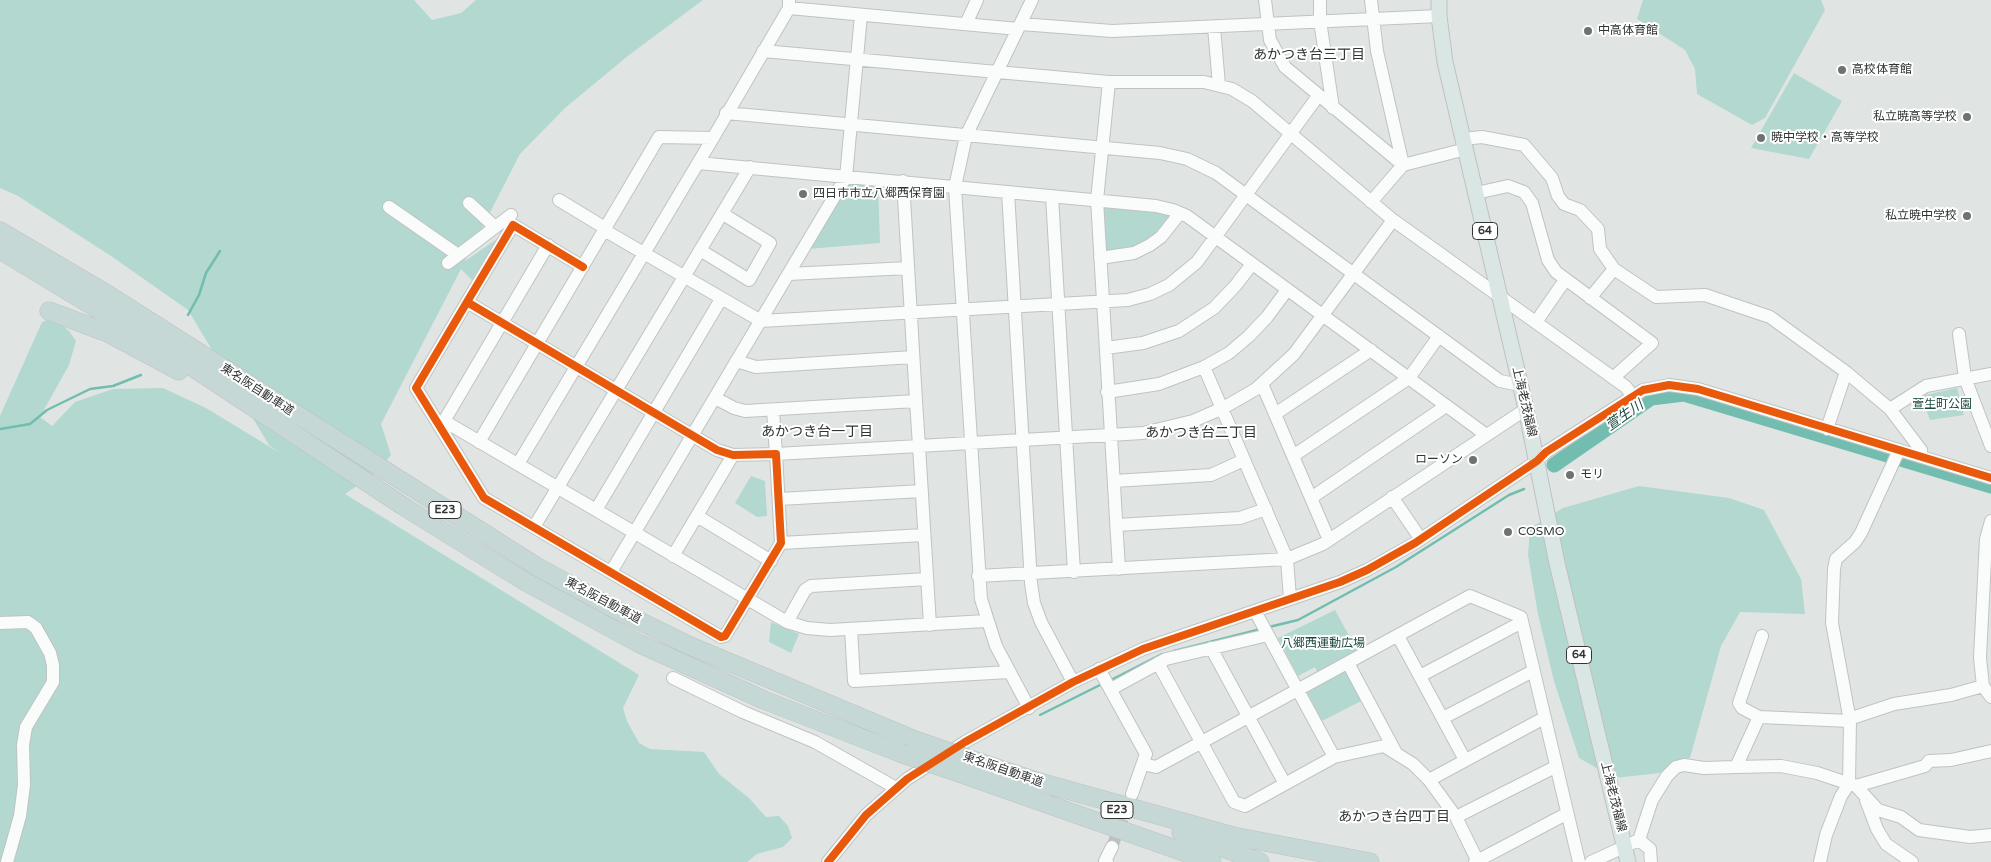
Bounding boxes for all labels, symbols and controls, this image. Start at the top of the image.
place label: 中高体育館 [1598,24,1658,38]
marker: 中高体育館 [1582,25,1594,37]
district label: あかつき台三丁目 [1253,47,1365,63]
place label: 高校体育館 [1852,63,1912,77]
marker: 高校体育館 [1836,64,1848,76]
place label: 私立暁高等学校 [1873,110,1957,124]
marker: 私立暁高等学校 [1961,111,1973,123]
place label: 暁中学校・高等学校 [1771,131,1879,145]
marker: 暁中学校・高等学校 [1755,132,1767,144]
place label: 四日市市立八郷西保育園 [813,187,945,201]
marker: 四日市市立八郷西保育園 [797,188,809,200]
place label: 私立暁中学校 [1885,209,1957,223]
marker: 私立暁中学校 [1961,210,1973,222]
road number: 64 [1472,222,1498,240]
street label: 東名阪自動車道 [218,361,296,419]
street label: 上海老茂福線 [1509,365,1539,439]
water label: 萱生川 [1603,397,1647,435]
park label: 萱生町公園 [1912,398,1972,412]
district label: あかつき台一丁目 [761,424,873,440]
district label: あかつき台二丁目 [1145,425,1257,441]
place label: ローソン [1415,453,1463,467]
marker: ローソン [1467,454,1479,466]
place label: モリ [1580,468,1604,482]
marker: モリ [1564,469,1576,481]
road number: E23 [429,502,461,518]
place label: COSMO [1518,525,1565,539]
marker: COSMO [1502,526,1514,538]
street label: 東名阪自動車道 [563,575,643,627]
park label: 八郷西運動広場 [1281,637,1365,651]
road number: 64 [1566,646,1592,664]
street label: 東名阪自動車道 [961,750,1045,790]
street label: 上海老茂福線 [1597,760,1629,834]
road number: E23 [1101,802,1133,818]
district label: あかつき台四丁目 [1338,809,1450,825]

